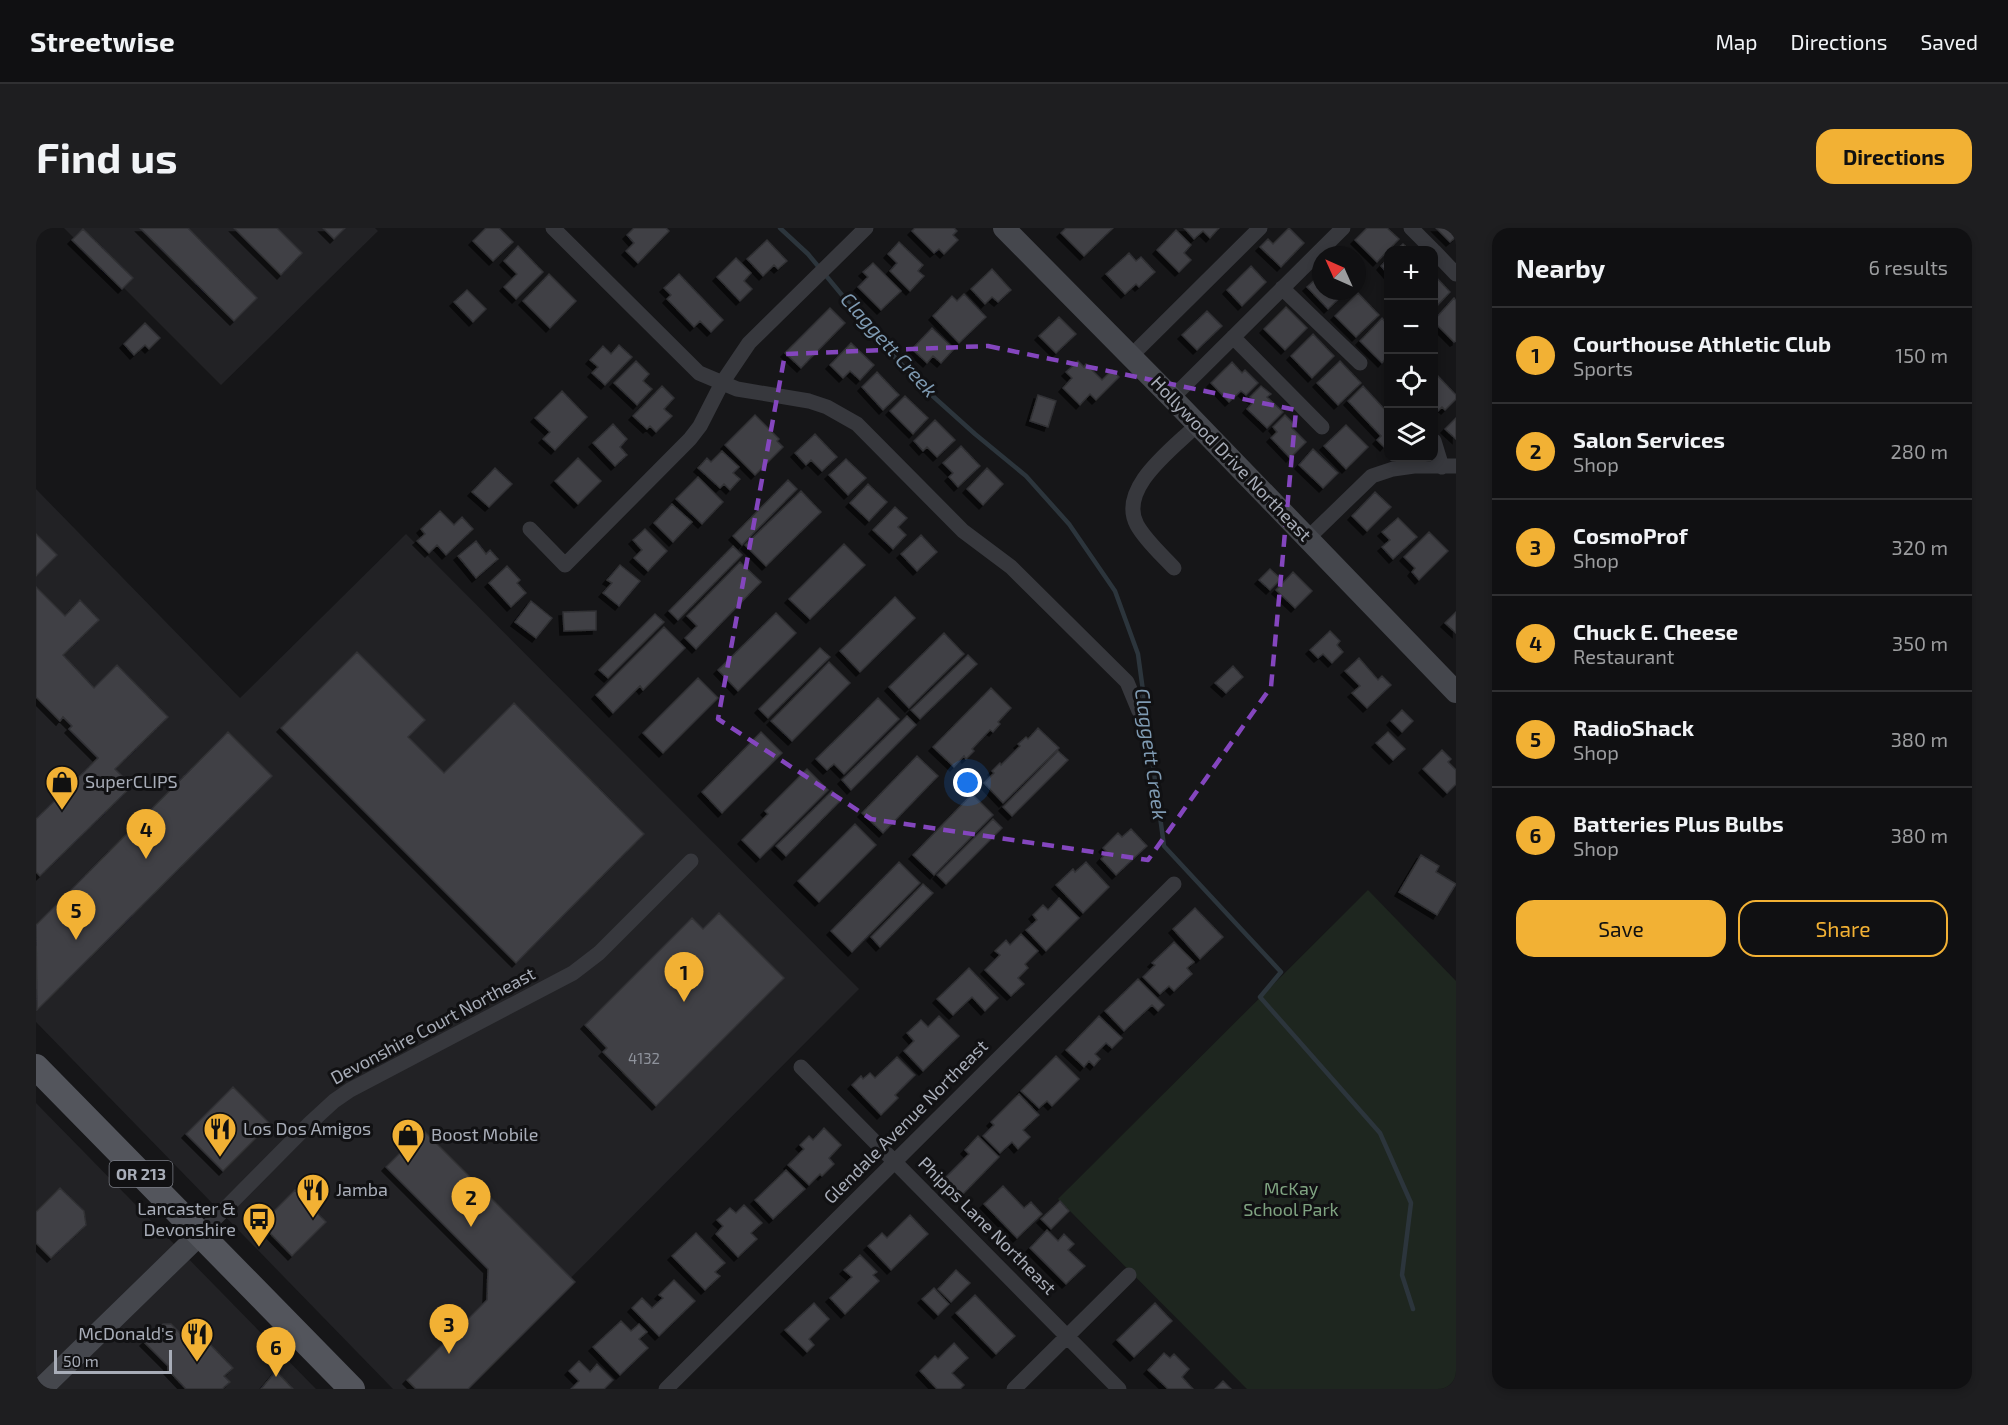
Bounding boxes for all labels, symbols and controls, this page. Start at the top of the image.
text: Streetwise [30,24,175,58]
text: Map [1715,29,1758,54]
text: Directions [1791,29,1887,54]
text: Saved [1920,29,1978,54]
button: Directions [1816,129,1972,184]
text: Find us [36,131,178,181]
north arrow [1312,246,1366,300]
map controls [1384,246,1438,462]
button: + [1384,246,1438,300]
text: Nearby [1516,252,1605,283]
text: 6 results [1868,255,1948,279]
water label: Claggett Creek [836,287,943,402]
button: − [1384,300,1438,354]
text: Courthouse Athletic Club [1573,330,1831,356]
text: 1 [1531,343,1540,367]
text: 150 m [1895,343,1948,367]
button: locate [1384,354,1438,408]
text: Sports [1573,356,1633,380]
street label: Hollywood Drive Northeast [1147,371,1317,546]
button: layers [1384,408,1438,462]
text: Salon Services [1573,426,1725,452]
text: 2 [1530,439,1541,463]
text: 280 m [1891,439,1948,463]
text: Shop [1573,452,1619,476]
text: CosmoProf [1573,522,1688,548]
text: 3 [1530,535,1541,559]
text: 320 m [1892,535,1948,559]
text: Shop [1573,548,1619,572]
text: Chuck E. Cheese [1573,618,1738,644]
text: 4 [1529,631,1542,655]
text: 350 m [1892,631,1948,655]
text: Restaurant [1573,644,1674,668]
water label: Claggett Creek [1131,686,1173,821]
text: RadioShack [1573,714,1694,740]
text: 5 [1530,727,1541,751]
text: 380 m [1891,727,1948,751]
text: Shop [1573,740,1619,764]
shop icon: SuperCLIPS [44,764,80,811]
your location [953,768,982,797]
place label: SuperCLIPS [85,770,178,792]
pin: 4 [126,810,166,859]
text: Batteries Plus Bulbs [1573,810,1784,836]
text: 6 [1530,823,1541,847]
text: 380 m [1891,823,1948,847]
text: Shop [1573,836,1619,860]
pin: 5 [56,890,96,940]
button: Save [1516,900,1726,957]
button: Share [1738,900,1948,957]
pin: 1 [664,952,704,1002]
street label: Devonshire Court Northeast [327,962,539,1088]
street label: Glendale Avenue Northeast [819,1035,992,1208]
house number: 4132 [628,1049,660,1067]
restaurant icon: Los Dos Amigos [202,1111,238,1158]
place label: Los Dos Amigos [243,1117,371,1139]
shop icon: Boost Mobile [390,1117,426,1164]
place label: Boost Mobile [431,1123,538,1145]
street label: Phipps Lane Northeast [914,1152,1061,1299]
road number: OR 213 [110,1161,172,1187]
restaurant icon: Jamba [295,1172,331,1219]
park label: McKay School Park [1243,1177,1339,1220]
place label: Jamba [336,1178,388,1200]
pin: 2 [452,1178,490,1227]
place label: Lancaster & Devonshire [137,1197,236,1240]
bus stop icon: Lancaster & Devonshire [241,1201,277,1248]
pin: 3 [430,1304,468,1354]
restaurant icon: McDonald's [179,1316,215,1363]
place label: McDonald's [78,1322,174,1344]
pin: 6 [256,1328,296,1377]
scale bar [54,1347,172,1374]
text: 50 m [63,1351,99,1370]

